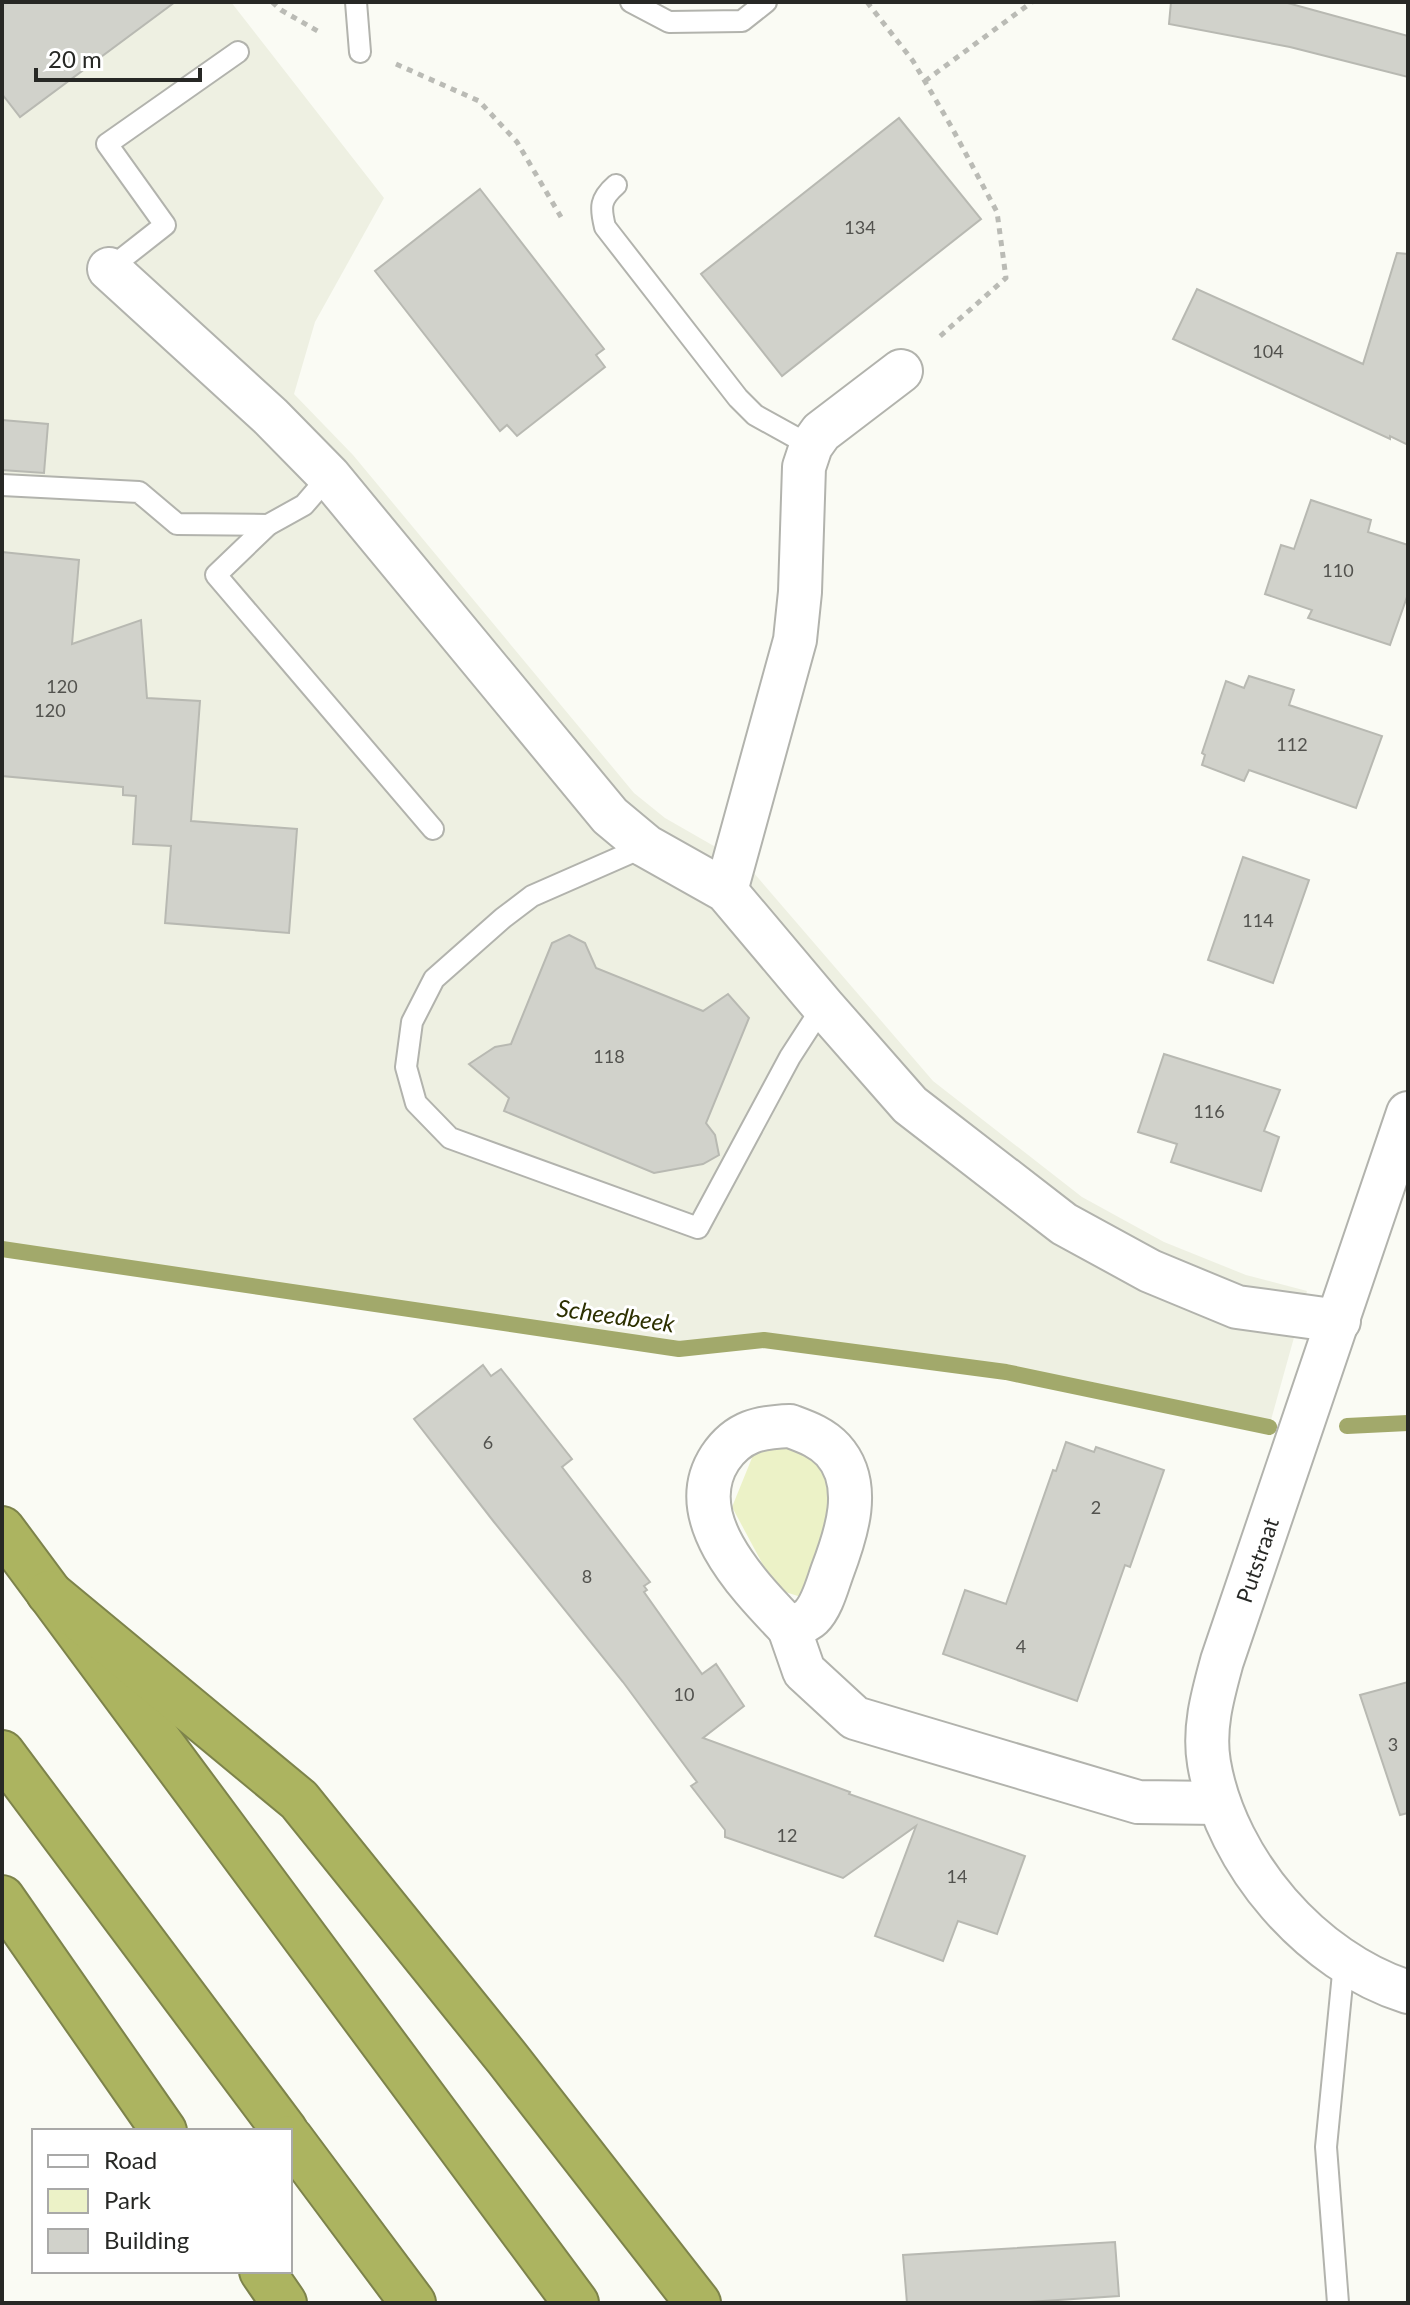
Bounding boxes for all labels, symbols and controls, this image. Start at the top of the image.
scale bar [36,32,200,82]
text: 20 m [48,44,102,73]
house number: 134 [844,216,876,238]
house number: 104 [1252,340,1284,362]
house number: 110 [1322,559,1354,581]
house number: 120 [46,675,78,697]
house number: 120 [34,699,66,721]
house number: 112 [1276,733,1308,755]
house number: 114 [1242,909,1274,931]
house number: 118 [593,1045,625,1067]
house number: 116 [1193,1100,1225,1122]
water label: Scheedbeek [555,1292,677,1338]
house number: 6 [483,1431,493,1453]
house number: 2 [1091,1496,1101,1518]
street label: Putstraat [1230,1514,1284,1606]
house number: 8 [582,1565,592,1587]
house number: 4 [1016,1635,1026,1657]
house number: 10 [674,1683,694,1705]
house number: 3 [1388,1733,1398,1755]
house number: 12 [777,1824,797,1846]
house number: 14 [947,1865,967,1887]
legend [32,2129,292,2273]
text: Road [104,2145,157,2174]
text: Park [104,2185,152,2214]
text: Building [104,2225,189,2254]

